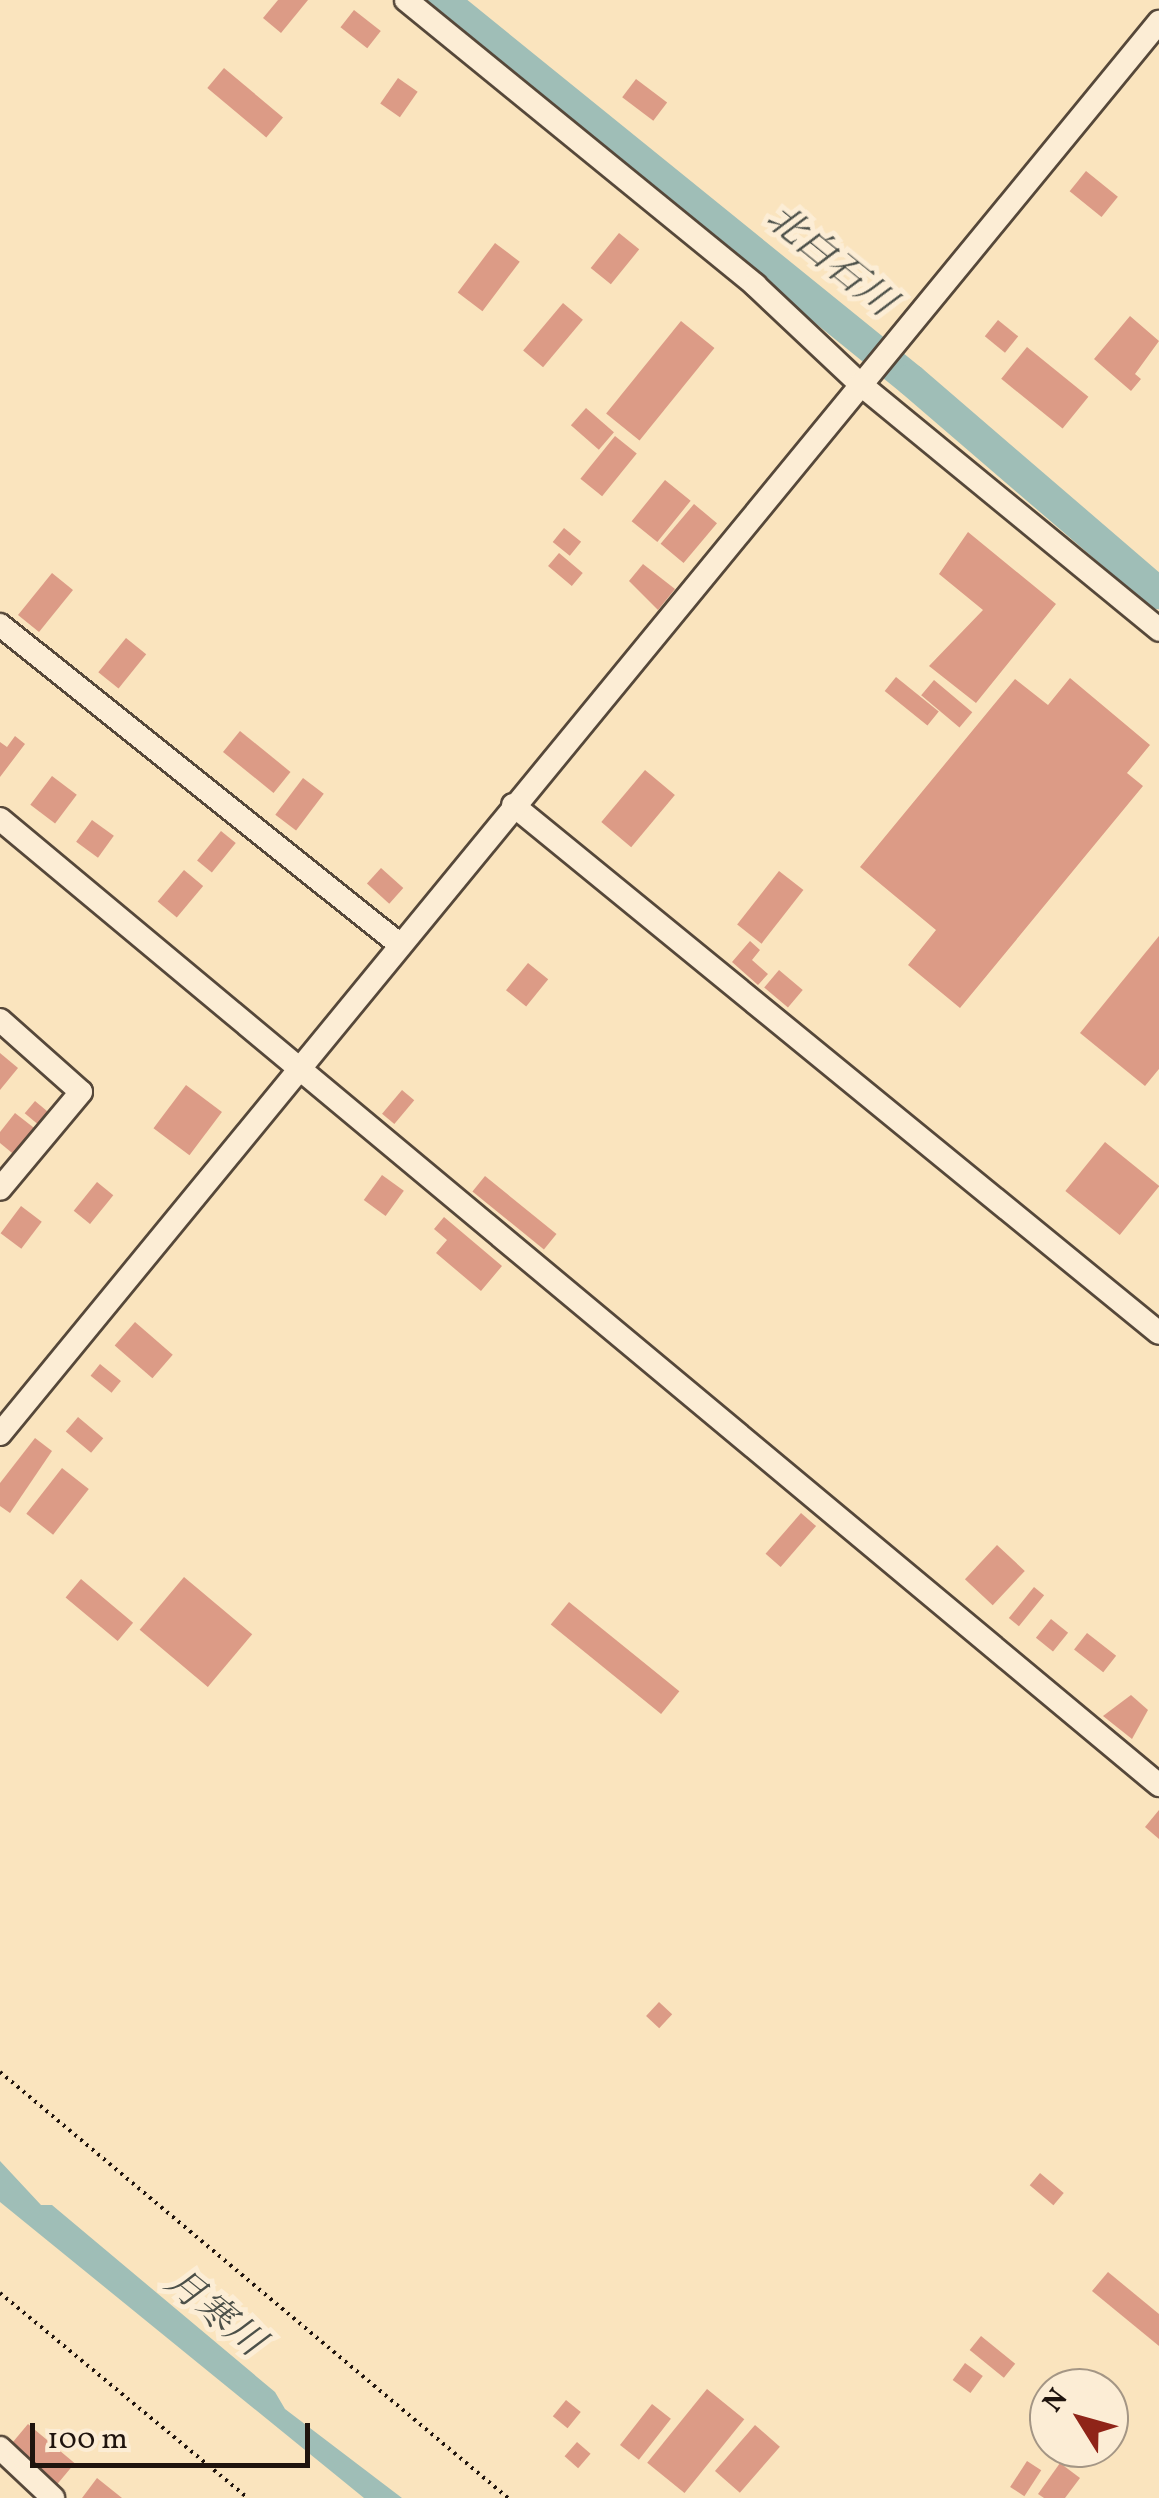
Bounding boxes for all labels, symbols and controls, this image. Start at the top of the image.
water label: 北白石川 [756,196,902,328]
water label: 月寒川 [154,2260,272,2368]
north arrow [1029,2368,1129,2468]
text: N [1035,2381,1078,2421]
scale bar [35,2403,315,2465]
text: 100 m [47,2419,128,2461]

